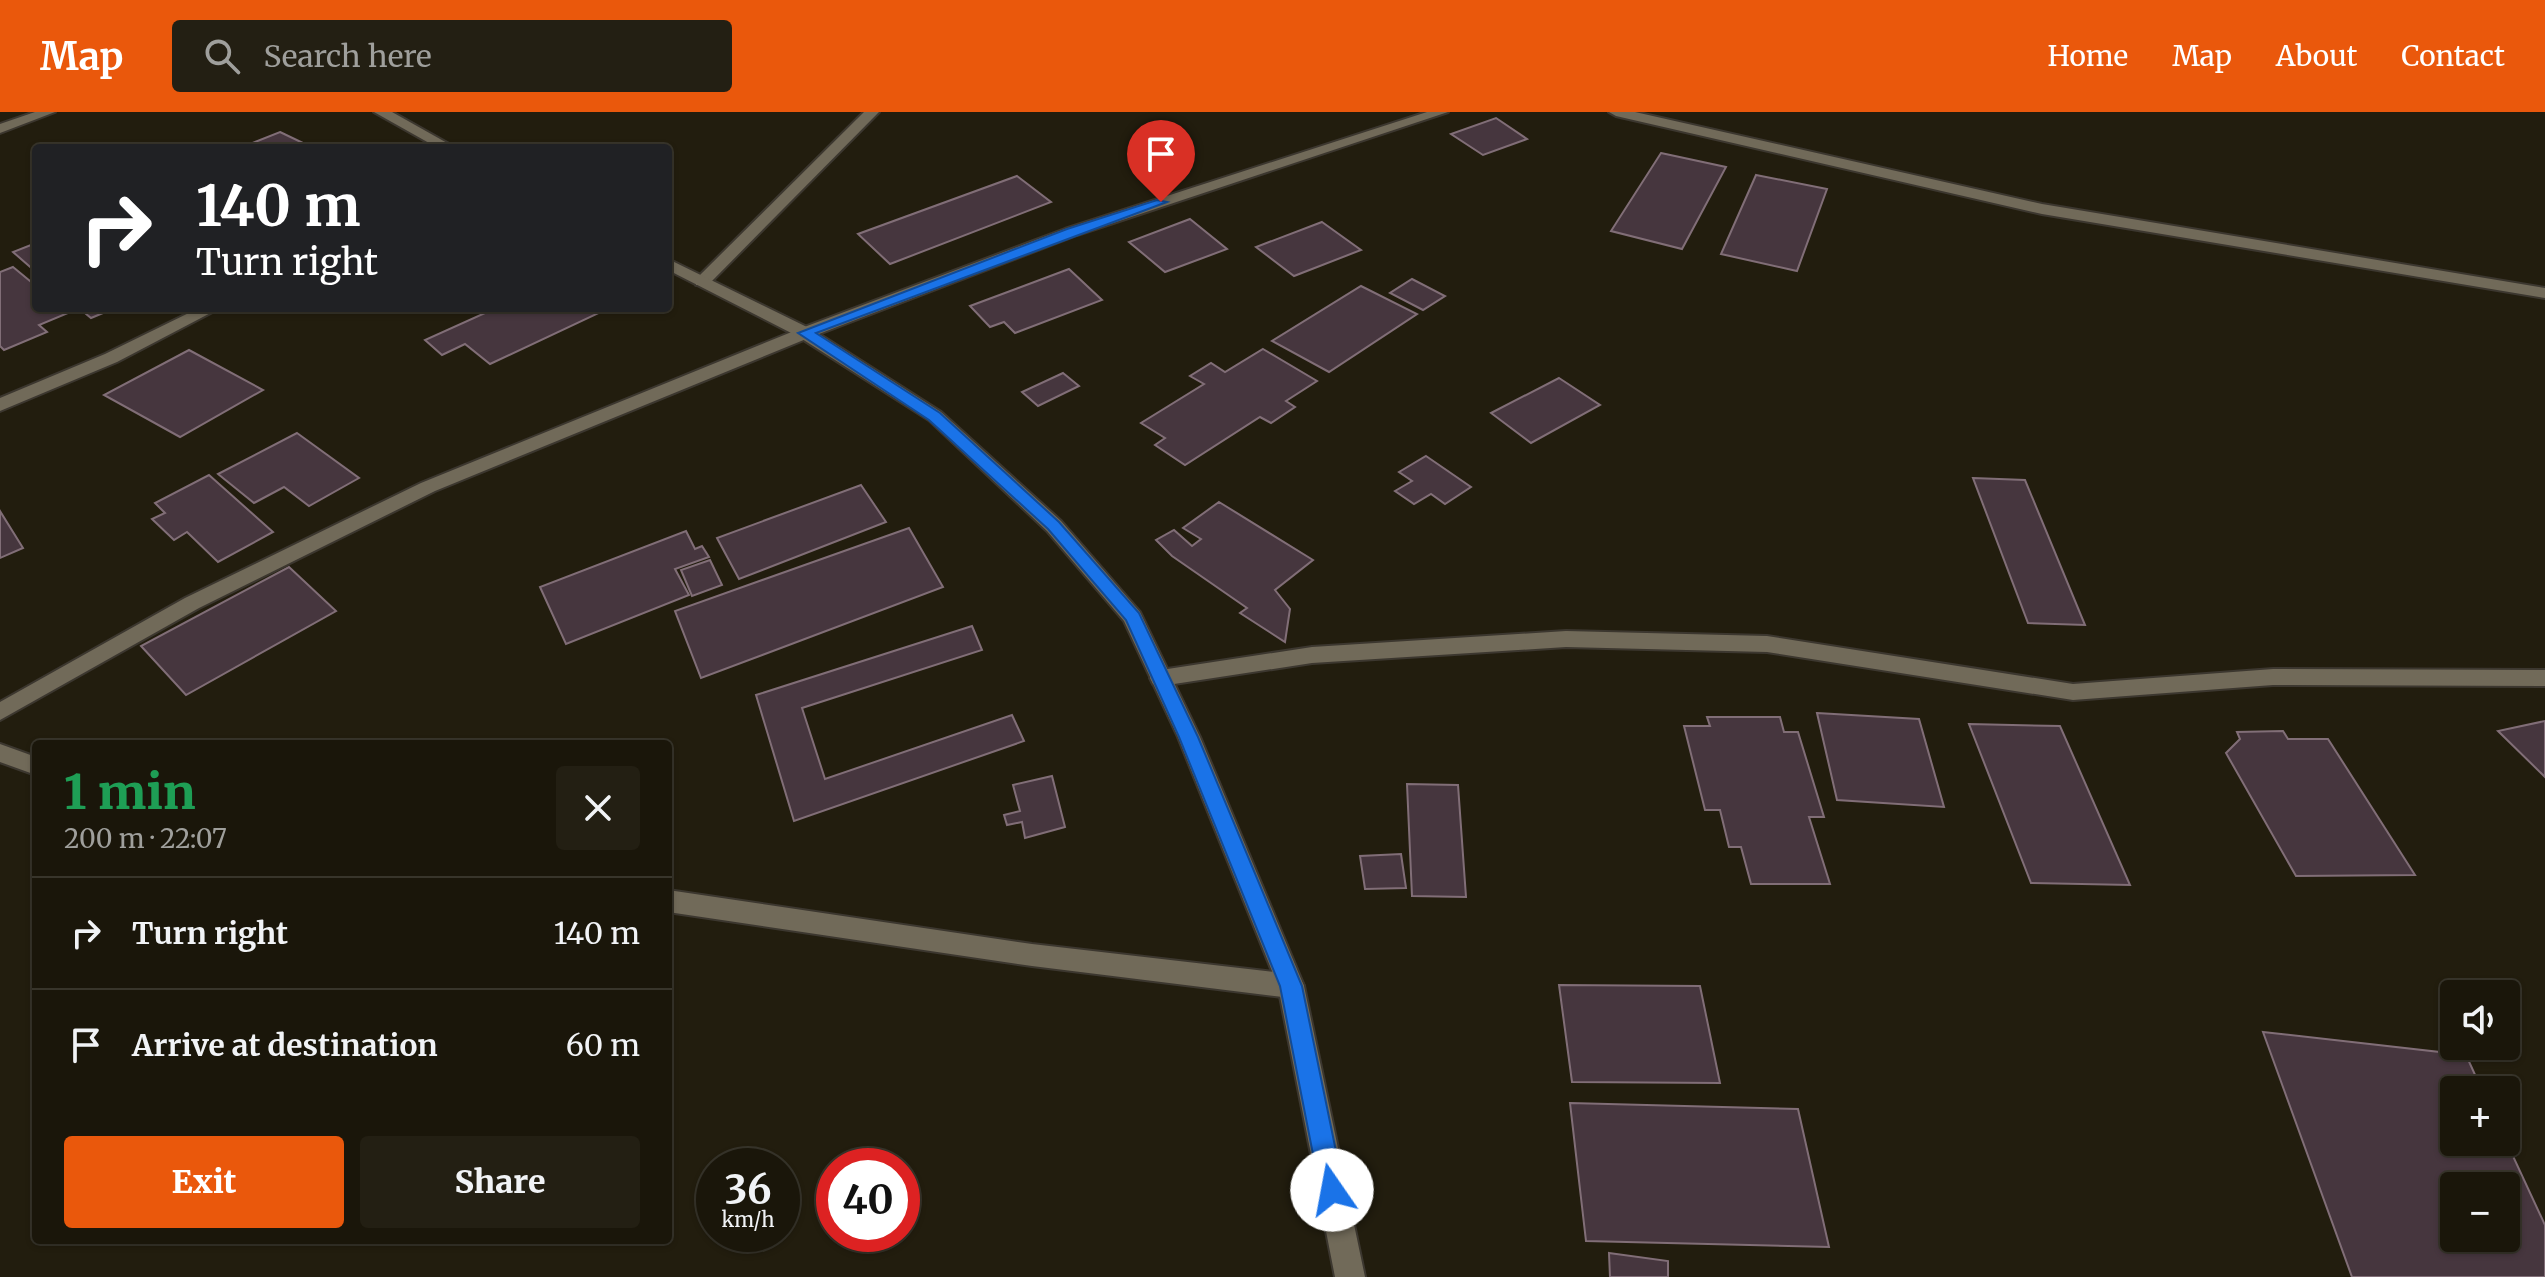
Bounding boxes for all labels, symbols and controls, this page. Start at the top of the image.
search box [172,20,732,92]
text: Map [40,33,124,80]
icon: search [200,34,244,78]
text: Search here [264,37,432,75]
text: Home [2047,38,2128,74]
text: Map [2172,38,2232,74]
text: About [2276,38,2357,74]
text: Contact [2401,38,2505,74]
pin [1127,120,1195,202]
icon: arrive [1139,132,1183,176]
text: 140 m [196,171,361,241]
icon: right [64,176,168,280]
text: Turn right [196,240,378,285]
text: 1 min [64,762,196,822]
button: close [556,766,640,850]
text: 200 m · 22:07 [64,822,227,855]
icon: right [64,911,108,955]
text: Turn right [132,914,288,952]
text: 140 m [554,914,640,952]
map controls [2440,980,2520,1252]
button: sound [2440,980,2520,1060]
icon: arrive [64,1023,108,1067]
text: Arrive at destination [132,1026,438,1064]
text: 60 m [566,1026,640,1064]
button: + [2440,1076,2520,1156]
button: Exit [64,1136,344,1228]
button: Share [360,1136,640,1228]
speed limit sign: 40 [816,1148,920,1252]
position arrow [1290,1148,1374,1232]
text: 36 [724,1165,772,1215]
button: − [2440,1172,2520,1252]
text: km/h [722,1207,774,1232]

